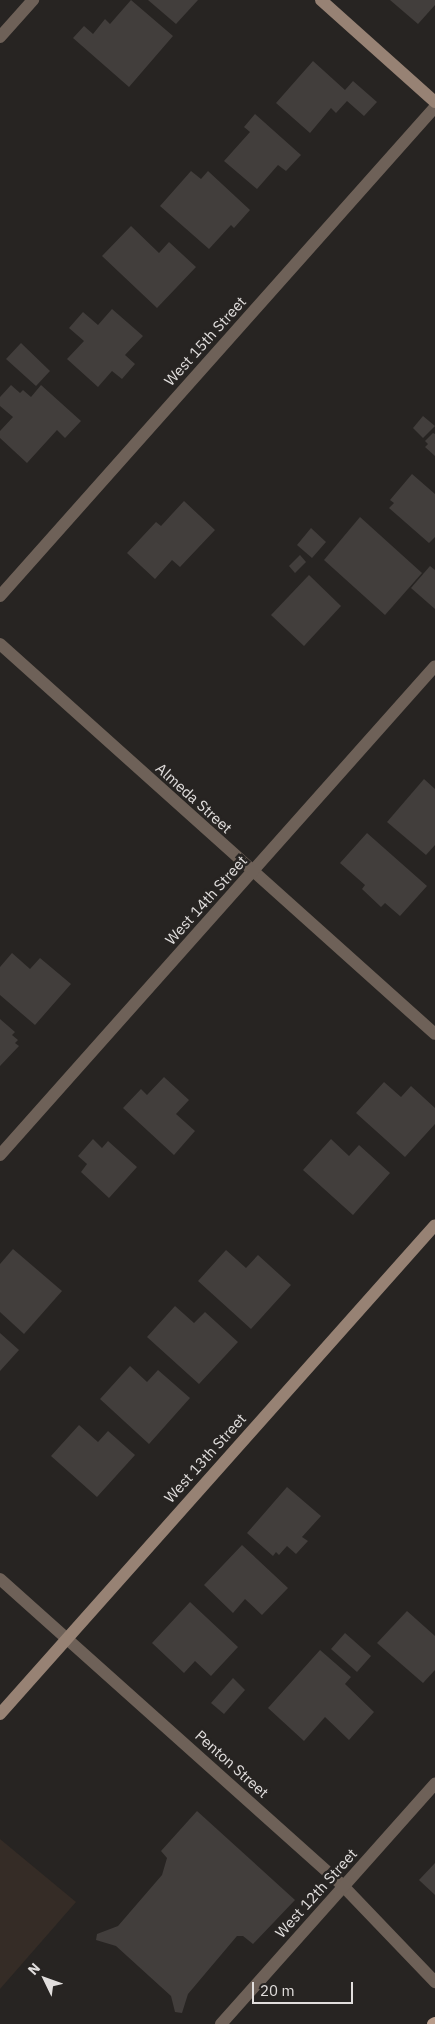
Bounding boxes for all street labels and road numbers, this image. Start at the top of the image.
street label: West 15th Street [160,293,250,389]
street label: Almeda Street [152,759,236,837]
street label: West 14th Street [161,852,251,948]
street label: West 13th Street [160,1410,250,1506]
street label: Penton Street [192,1726,272,1802]
street label: West 12th Street [271,1845,361,1941]

